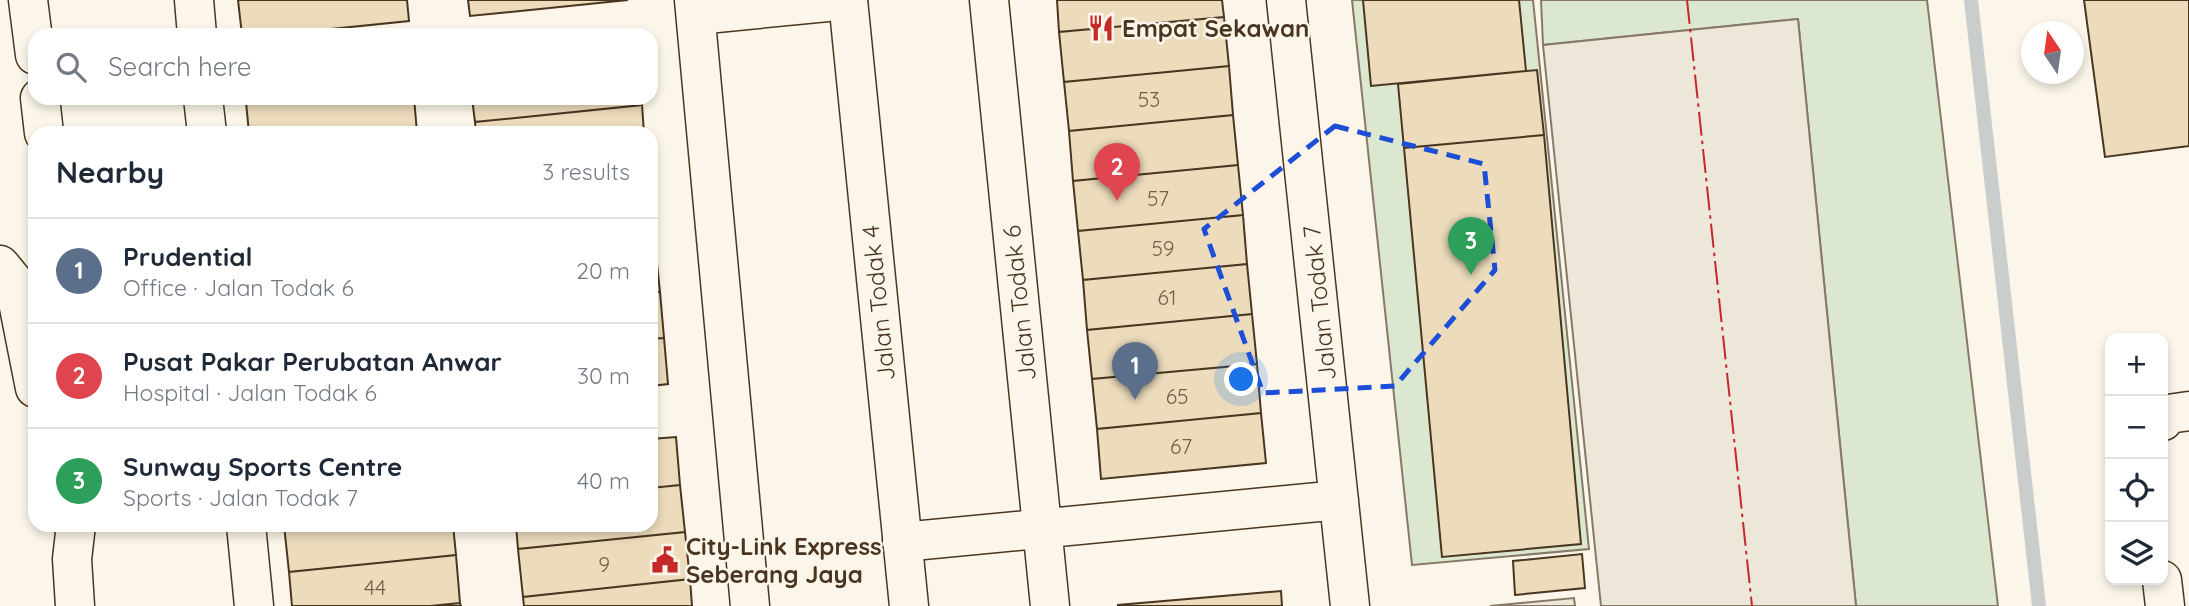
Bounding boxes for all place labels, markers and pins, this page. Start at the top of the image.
restaurant icon: Empat Sekawan [1086,13,1116,43]
place label: Empat Sekawan [1122,13,1309,43]
pin: 2 [1094,143,1140,201]
pin: 3 [1448,217,1494,275]
pin: 1 [1112,342,1158,400]
place label: City-Link Express Seberang Jaya [686,531,882,589]
public building icon: City-Link Express Seberang Jaya [650,545,680,575]

